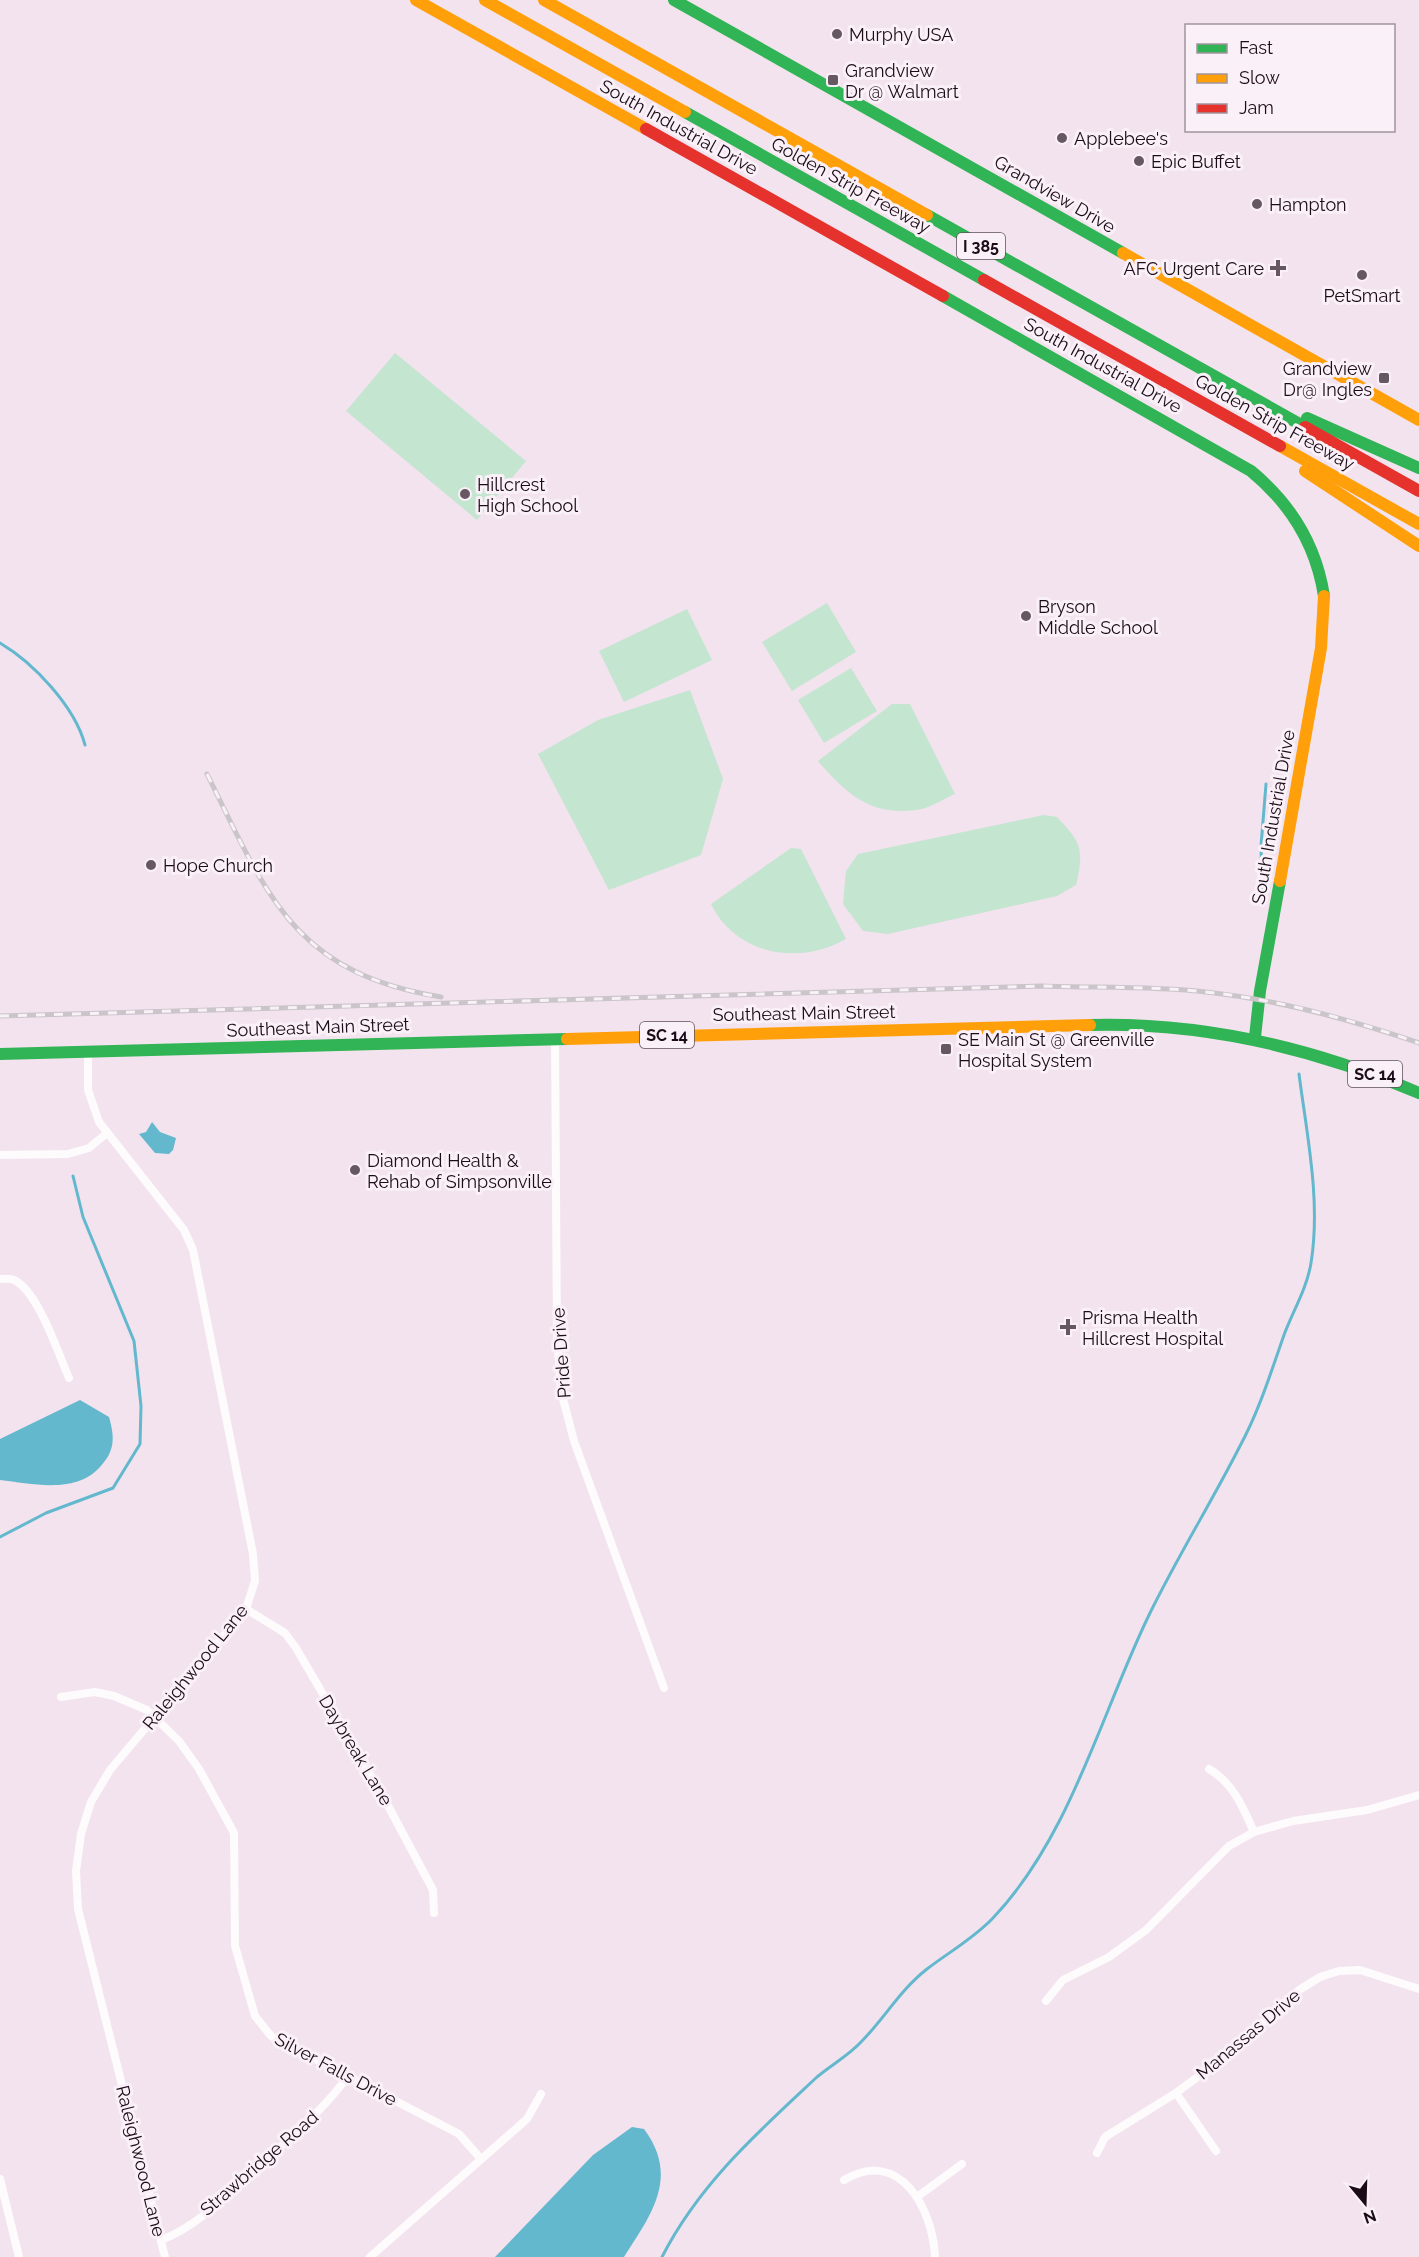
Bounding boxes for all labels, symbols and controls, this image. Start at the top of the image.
place label: Murphy USA [849,24,953,45]
legend [1185,24,1395,132]
marker: Murphy USA [830,27,844,41]
text: Fast [1239,37,1273,58]
place label: Grandview Dr @ Walmart [845,60,959,102]
text: Slow [1239,67,1280,88]
marker: Grandview Dr @ Walmart [826,73,840,87]
street label: South Industrial Drive [597,75,762,179]
text: Jam [1239,97,1274,118]
place label: Applebee's [1074,128,1168,149]
marker: Applebee's [1055,131,1069,145]
street label: Golden Strip Freeway [768,133,934,238]
street label: Grandview Drive [991,151,1120,237]
place label: Epic Buffet [1151,151,1241,172]
marker: Epic Buffet [1132,154,1146,168]
place label: Hampton [1269,194,1347,215]
marker: Hampton [1250,197,1264,211]
road number: I 385 [957,233,1005,259]
place label: AFC Urgent Care [1124,258,1264,279]
marker: AFC Urgent Care [1269,259,1287,277]
marker: PetSmart [1355,268,1369,282]
place label: PetSmart [1323,285,1401,306]
street label: South Industrial Drive [1021,313,1186,417]
place label: Grandview Dr@ Ingles [1283,358,1372,400]
street label: Golden Strip Freeway [1192,370,1358,475]
marker: Grandview Dr@ Ingles [1377,371,1391,385]
place label: Hillcrest High School [477,474,578,516]
marker: Hillcrest High School [458,487,472,501]
place label: Bryson Middle School [1038,596,1158,638]
marker: Bryson Middle School [1019,609,1033,623]
street label: South Industrial Drive [1247,728,1299,906]
place label: Hope Church [163,855,273,876]
marker: Hope Church [144,858,158,872]
street label: Southeast Main Street [712,1001,896,1025]
street label: Southeast Main Street [226,1013,410,1041]
road number: SC 14 [640,1022,694,1048]
place label: SE Main St @ Greenville Hospital System [958,1029,1155,1071]
marker: SE Main St @ Greenville Hospital System [939,1042,953,1056]
road number: SC 14 [1348,1061,1402,1087]
place label: Diamond Health & Rehab of Simpsonville [367,1150,552,1192]
marker: Diamond Health & Rehab of Simpsonville [348,1163,362,1177]
street label: Pride Drive [547,1307,575,1399]
place label: Prisma Health Hillcrest Hospital [1082,1307,1223,1349]
marker: Prisma Health Hillcrest Hospital [1059,1318,1077,1336]
street label: Raleighwood Lane [138,1600,252,1734]
street label: Daybreak Lane [315,1691,397,1809]
street label: Manassas Drive [1192,1984,1305,2084]
street label: Silver Falls Drive [271,2028,401,2110]
street label: Raleighwood Lane [112,2083,170,2239]
street label: Strawbridge Road [196,2106,322,2220]
north arrow [1335,2173,1395,2233]
text: N [1361,2206,1379,2228]

